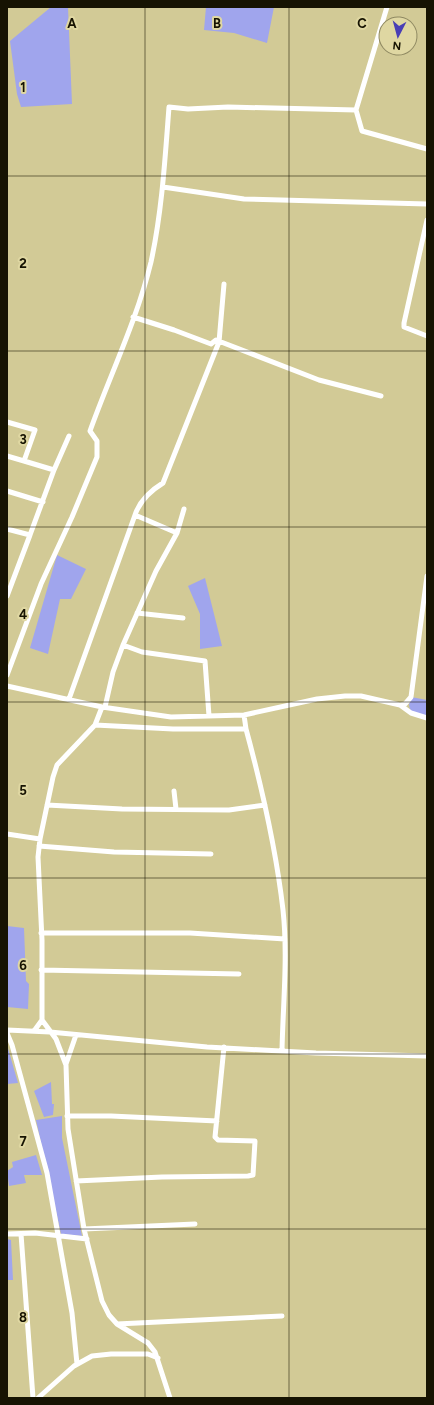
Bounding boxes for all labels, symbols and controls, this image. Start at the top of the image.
text: A [67,16,77,31]
text: B [213,16,221,31]
text: C [357,16,367,31]
north arrow [378,16,418,56]
text: N [392,39,402,52]
text: 1 [20,80,26,95]
text: 2 [19,256,27,271]
text: 3 [19,432,27,447]
text: 4 [19,607,27,622]
text: 5 [19,783,27,798]
text: 6 [19,958,27,973]
text: 7 [19,1134,27,1149]
text: 8 [19,1310,27,1325]

